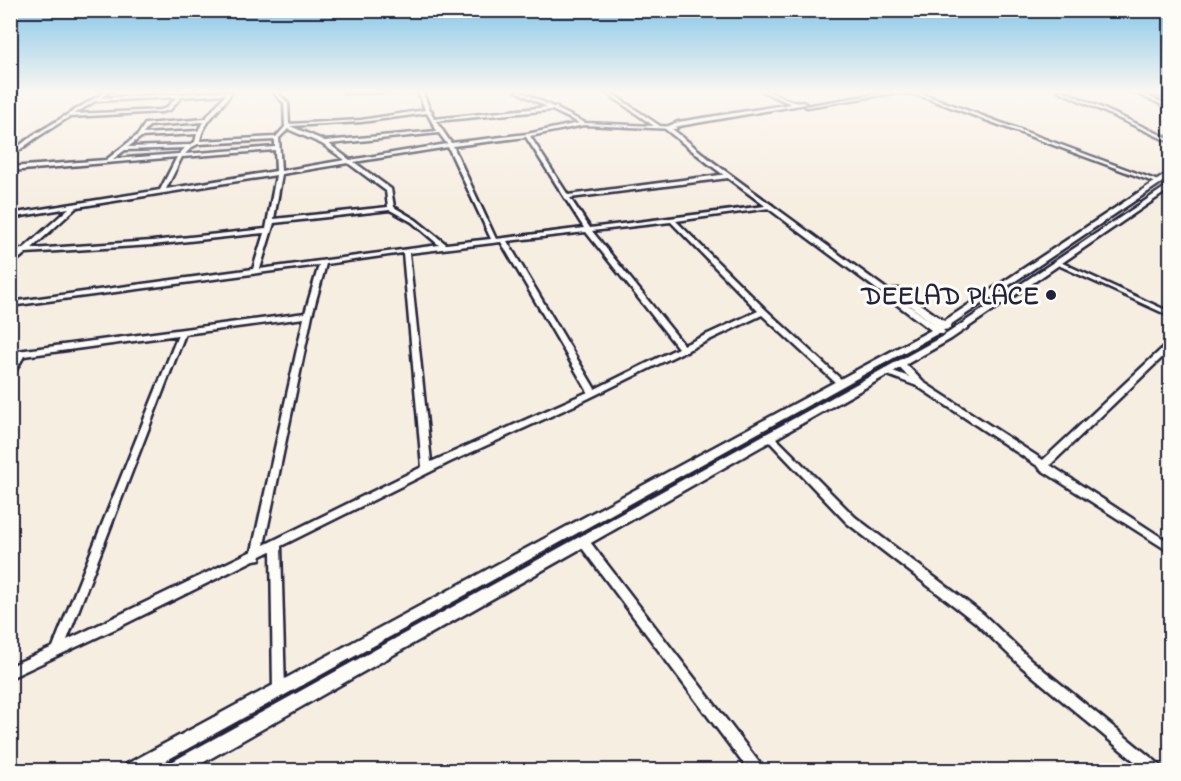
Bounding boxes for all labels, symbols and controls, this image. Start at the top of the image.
place label: DEELAD PLACE [859,278,1039,317]
marker: DEELAD PLACE [1044,288,1058,302]

